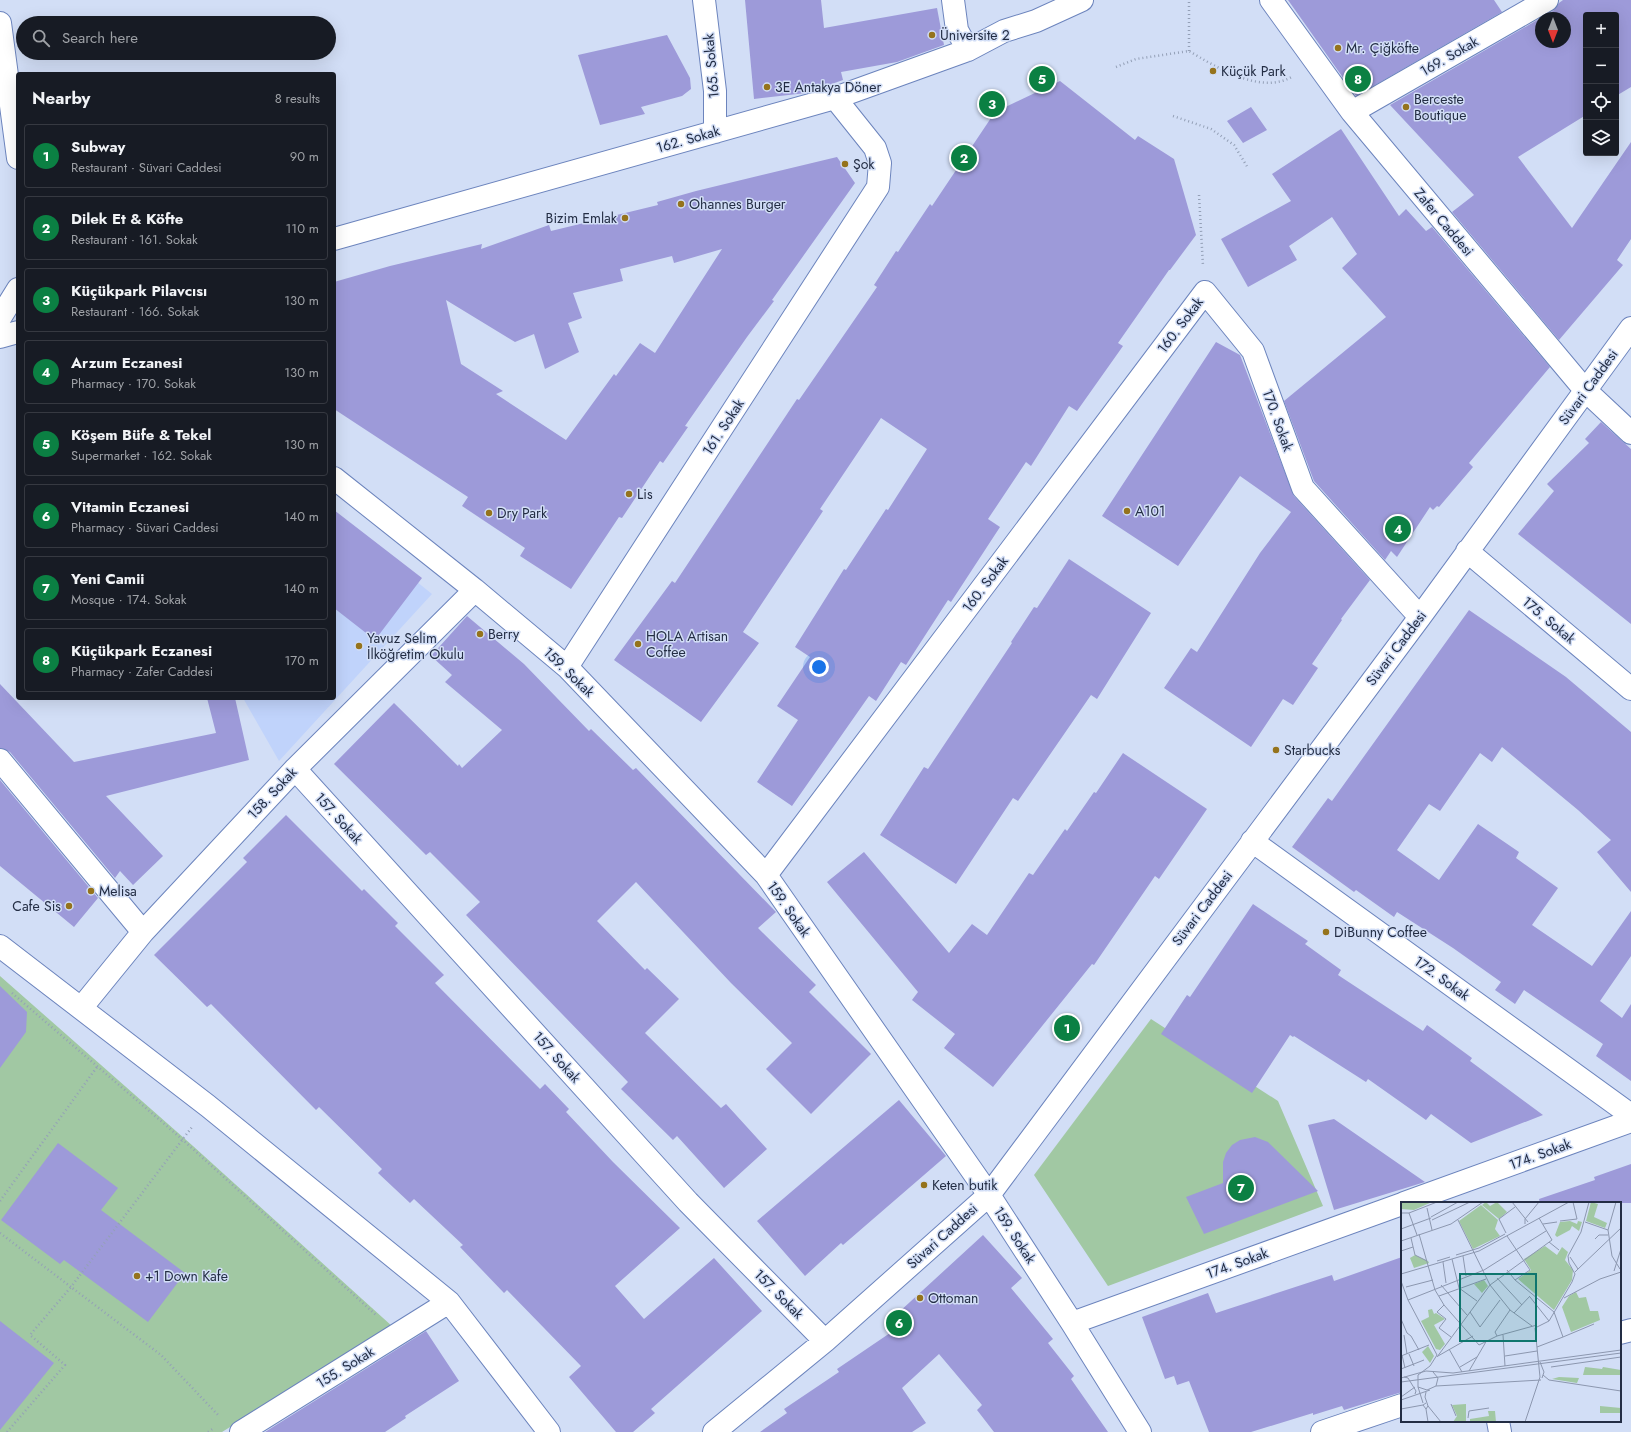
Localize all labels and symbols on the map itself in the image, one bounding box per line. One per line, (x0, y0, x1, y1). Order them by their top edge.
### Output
north arrow (1535, 12, 1571, 48)
place label: Üniversite 2 (940, 25, 1010, 45)
marker: Üniversite 2 (927, 30, 937, 40)
street label: 169. Sokak (1416, 31, 1483, 81)
street label: 165. Sokak (698, 32, 724, 99)
place label: Mr. Çiğköfte (1346, 38, 1419, 58)
marker: Mr. Çiğköfte (1333, 43, 1343, 53)
place label: Küçük Park (1221, 61, 1286, 81)
pin: 5 (1029, 64, 1055, 94)
pin: 8 (1345, 64, 1371, 94)
marker: Küçük Park (1208, 66, 1218, 76)
place label: 3E Antakya Döner (775, 77, 881, 97)
marker: 3E Antakya Döner (762, 82, 772, 92)
pin: 3 (979, 89, 1005, 119)
place label: Berceste Boutique (1414, 89, 1466, 125)
marker: Berceste Boutique (1401, 102, 1411, 112)
street label: 162. Sokak (654, 120, 723, 158)
pin: 2 (951, 143, 977, 173)
place label: Şok (853, 154, 875, 174)
marker: Şok (840, 159, 850, 169)
street label: Zafer Caddesi (1410, 184, 1478, 260)
place label: Ohannes Burger (689, 194, 786, 214)
marker: Ohannes Burger (676, 199, 686, 209)
place label: Bizim Emlak (546, 208, 618, 228)
marker: Bizim Emlak (620, 213, 630, 223)
street label: 160. Sokak (1152, 292, 1208, 357)
street label: Süvari Caddesi (1554, 345, 1622, 429)
street label: 170. Sokak (1258, 386, 1299, 455)
street label: 161. Sokak (697, 394, 749, 459)
place label: Lis (637, 484, 653, 504)
marker: Lis (624, 489, 634, 499)
place label: A101 (1135, 501, 1165, 521)
place label: Dry Park (497, 503, 548, 523)
marker: A101 (1122, 506, 1132, 516)
marker: Dry Park (484, 508, 494, 518)
pin: 4 (1385, 514, 1411, 544)
street label: 160. Sokak (957, 551, 1013, 616)
street label: 175. Sokak (1518, 592, 1581, 649)
street label: Süvari Caddesi (1361, 606, 1431, 690)
place label: Berry (488, 624, 520, 644)
place label: HOLA Artisan Coffee (646, 626, 728, 662)
place label: Yavuz Selim İlköğretim Okulu (367, 628, 464, 664)
marker: Berry (475, 629, 485, 639)
marker: HOLA Artisan Coffee (633, 639, 643, 649)
marker: Yavuz Selim İlköğretim Okulu (354, 641, 364, 651)
street label: 159. Sokak (539, 643, 600, 702)
your location (809, 657, 829, 677)
place label: Starbucks (1284, 740, 1341, 760)
marker: Starbucks (1271, 745, 1281, 755)
street label: 158. Sokak (243, 762, 302, 823)
street label: 157. Sokak (311, 788, 368, 849)
street label: Süvari Caddesi (1167, 866, 1237, 950)
street label: 159. Sokak (762, 877, 816, 942)
place label: Melisa (99, 881, 137, 901)
marker: Melisa (86, 886, 96, 896)
place label: Cafe Sis (12, 896, 61, 916)
marker: Cafe Sis (64, 901, 74, 911)
place label: DiBunny Coffee (1334, 922, 1427, 942)
marker: DiBunny Coffee (1321, 927, 1331, 937)
street label: 172. Sokak (1410, 951, 1475, 1006)
pin: 1 (1054, 1013, 1080, 1043)
street label: 157. Sokak (529, 1027, 586, 1088)
street label: 174. Sokak (1506, 1133, 1575, 1174)
pin: 7 (1228, 1173, 1254, 1203)
place label: Keten butik (932, 1175, 998, 1195)
marker: Keten butik (919, 1180, 929, 1190)
street label: Süvari Caddesi (902, 1199, 982, 1273)
inset map (1401, 1202, 1621, 1422)
street label: 159. Sokak (989, 1203, 1041, 1268)
street label: 174. Sokak (1203, 1242, 1272, 1283)
street label: 157. Sokak (750, 1265, 809, 1324)
place label: +1 Down Kafe (145, 1266, 228, 1286)
marker: +1 Down Kafe (132, 1271, 142, 1281)
place label: Ottoman (928, 1288, 978, 1308)
marker: Ottoman (915, 1293, 925, 1303)
pin: 6 (886, 1308, 912, 1338)
street label: 155. Sokak (312, 1341, 379, 1393)

